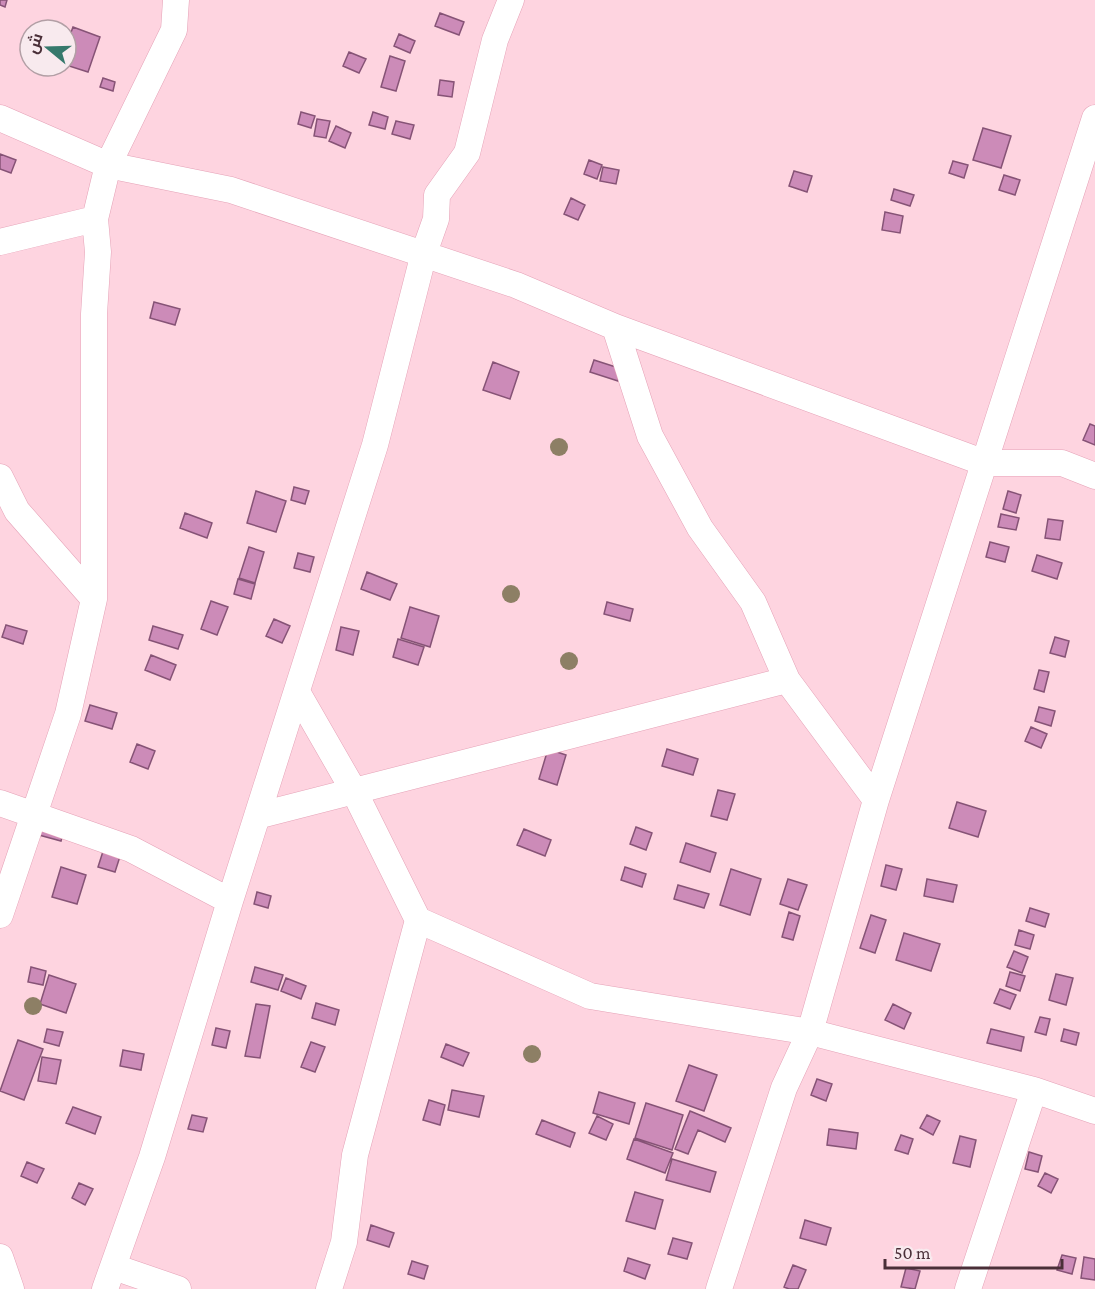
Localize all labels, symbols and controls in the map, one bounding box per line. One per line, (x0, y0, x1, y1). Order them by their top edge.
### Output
north arrow (18, 18, 78, 78)
text: ش (23, 31, 47, 56)
scale bar (885, 1232, 1062, 1270)
text: 50 m (894, 1243, 931, 1263)

